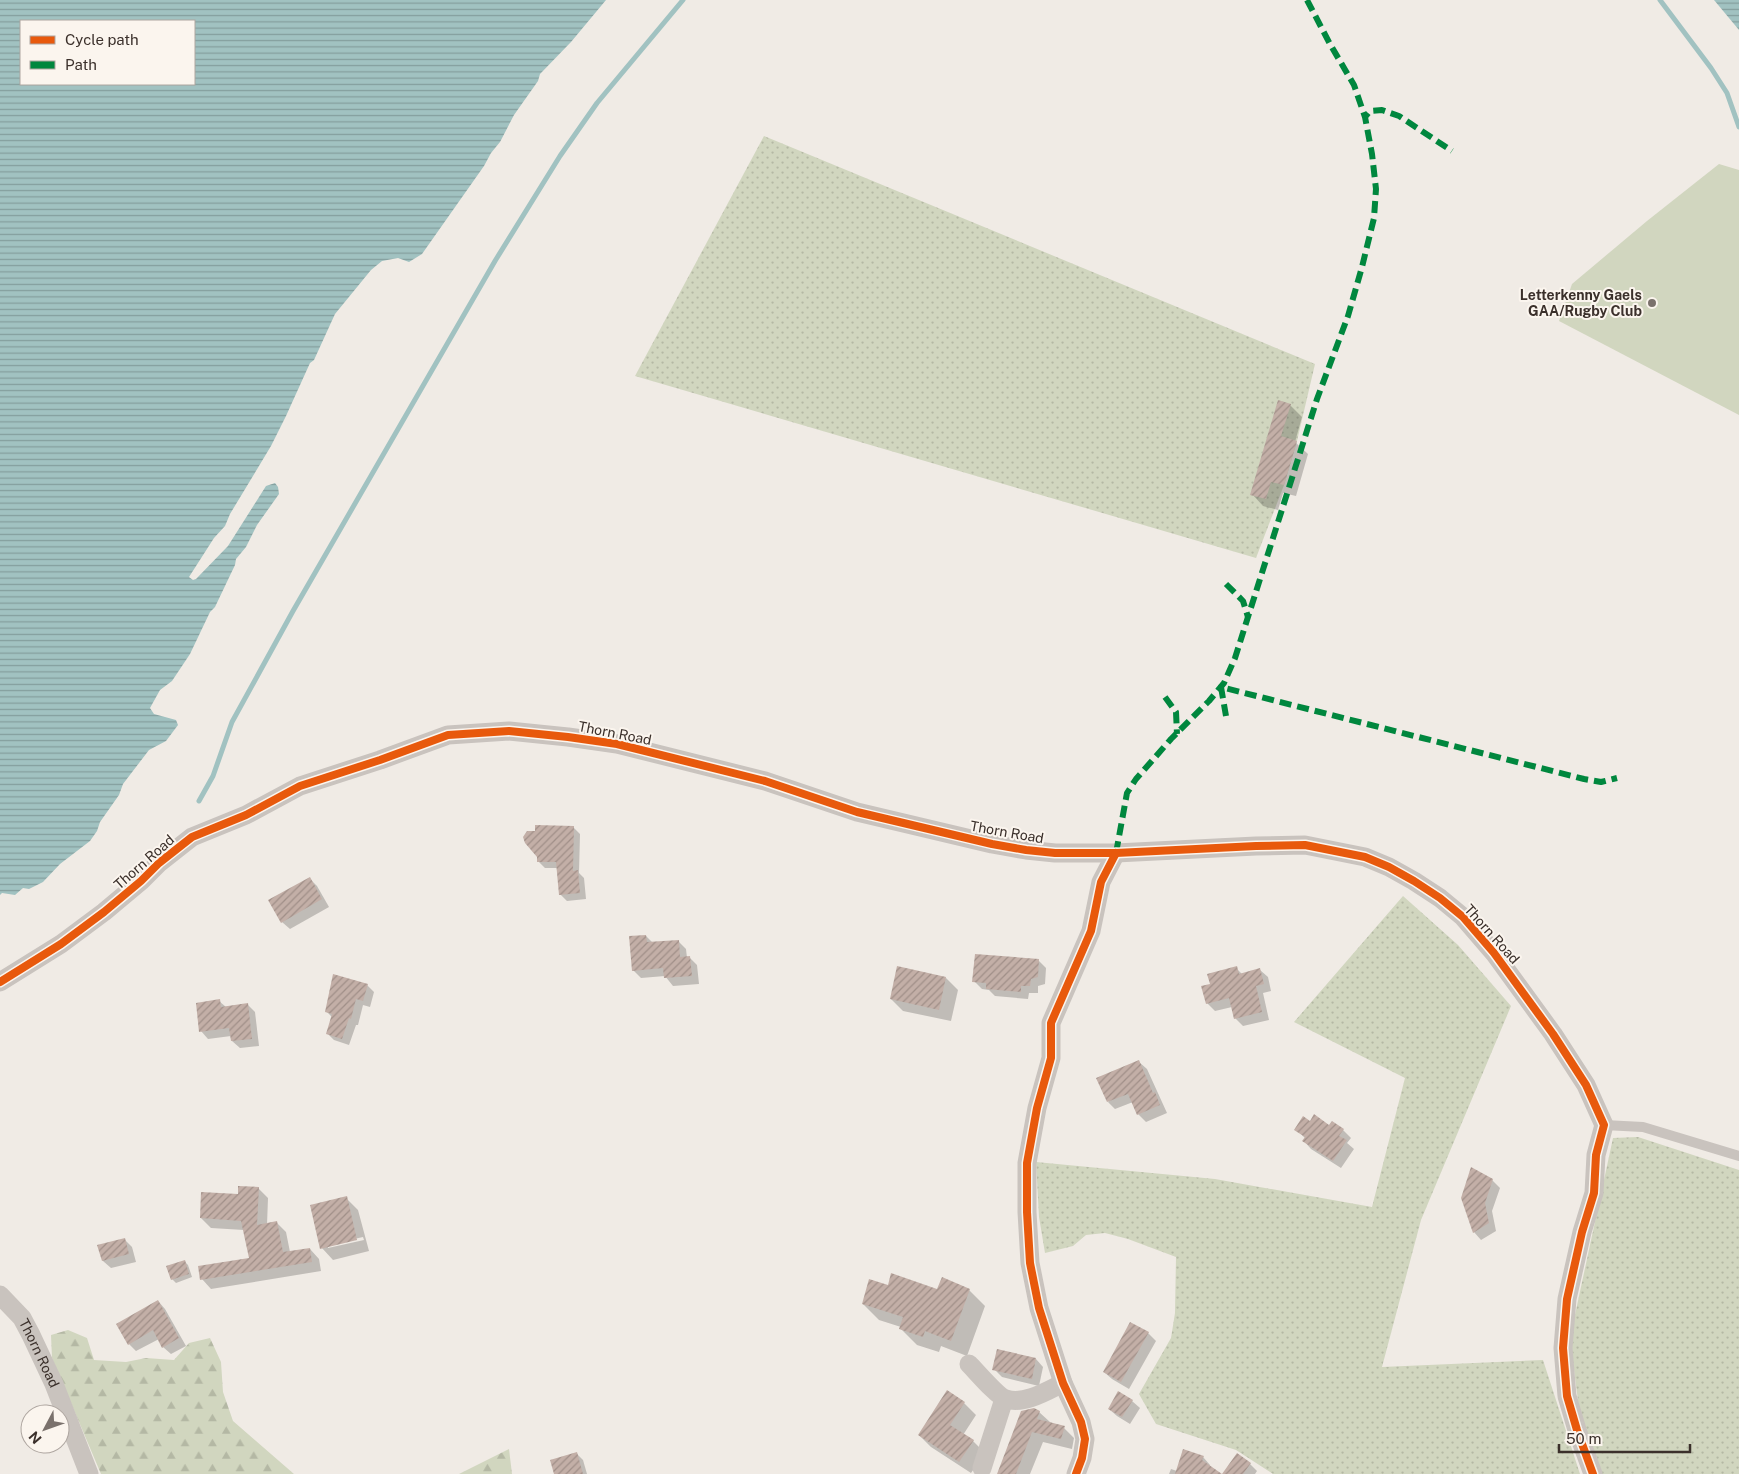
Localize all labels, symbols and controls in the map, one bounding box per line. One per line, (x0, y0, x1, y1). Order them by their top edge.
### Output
legend (20, 20, 195, 85)
text: Cycle path (65, 31, 139, 48)
text: Path (65, 56, 97, 73)
place label: Letterkenny Gaels GAA/Rugby Club (1520, 287, 1642, 319)
marker: Letterkenny Gaels GAA/Rugby Club (1646, 297, 1658, 309)
street label: Thorn Road (577, 718, 653, 748)
street label: Thorn Road (969, 818, 1045, 846)
street label: Thorn Road (111, 832, 177, 892)
street label: Thorn Road (1461, 901, 1523, 967)
street label: Thorn Road (16, 1316, 63, 1390)
north arrow (20, 1404, 70, 1454)
scale bar (1559, 1422, 1690, 1454)
text: N (26, 1428, 45, 1447)
text: 50 m (1566, 1430, 1601, 1447)

